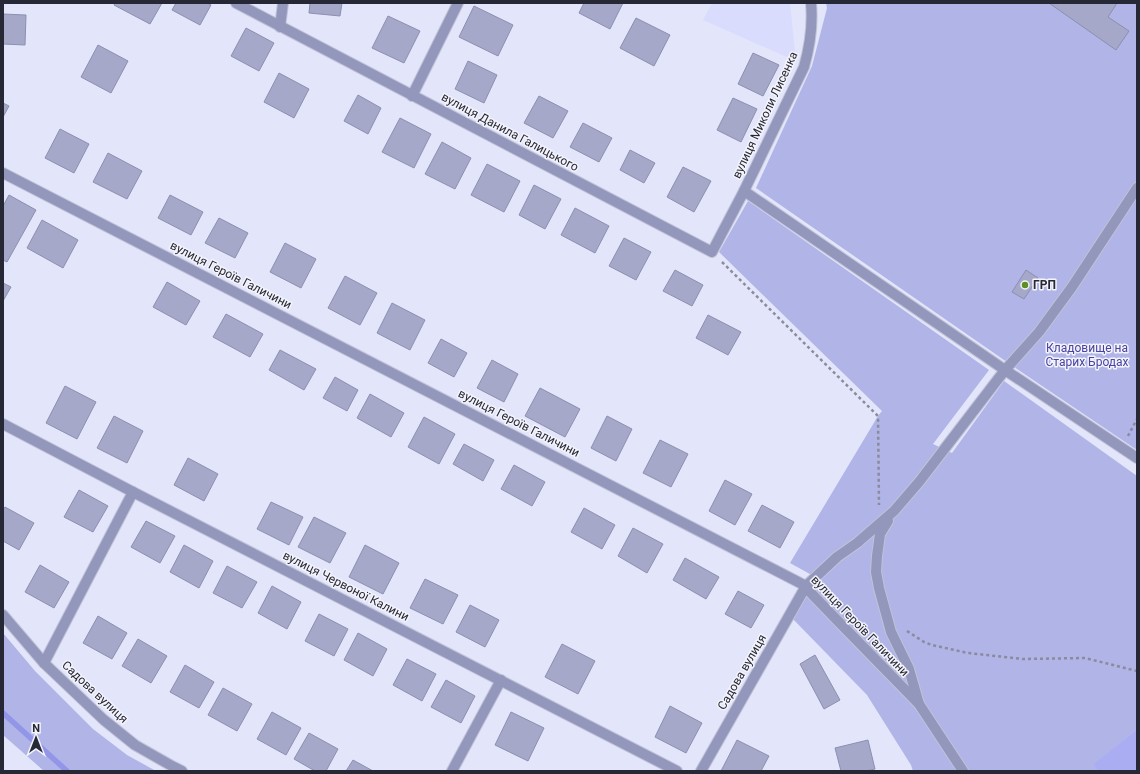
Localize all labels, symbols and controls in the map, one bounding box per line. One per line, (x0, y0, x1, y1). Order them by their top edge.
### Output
street label: вулиця Миколи Лисенка (729, 49, 801, 181)
street label: вулиця Данила Галицького (439, 90, 581, 174)
street label: вулиця Героїв Галичини (168, 238, 294, 312)
place label: ГРП (1033, 278, 1056, 292)
marker: ГРП (1020, 280, 1030, 290)
park label: Кладовище на Старих Бродах (1045, 341, 1129, 369)
street label: вулиця Героїв Галичини (456, 386, 582, 460)
street label: вулиця Червоної Калини (281, 548, 411, 624)
street label: вулиця Героїв Галичини (808, 573, 912, 679)
street label: Садова вулиця (715, 632, 769, 712)
street label: Садова вулиця (59, 658, 131, 726)
north arrow (16, 718, 56, 758)
text: N (32, 722, 40, 735)

